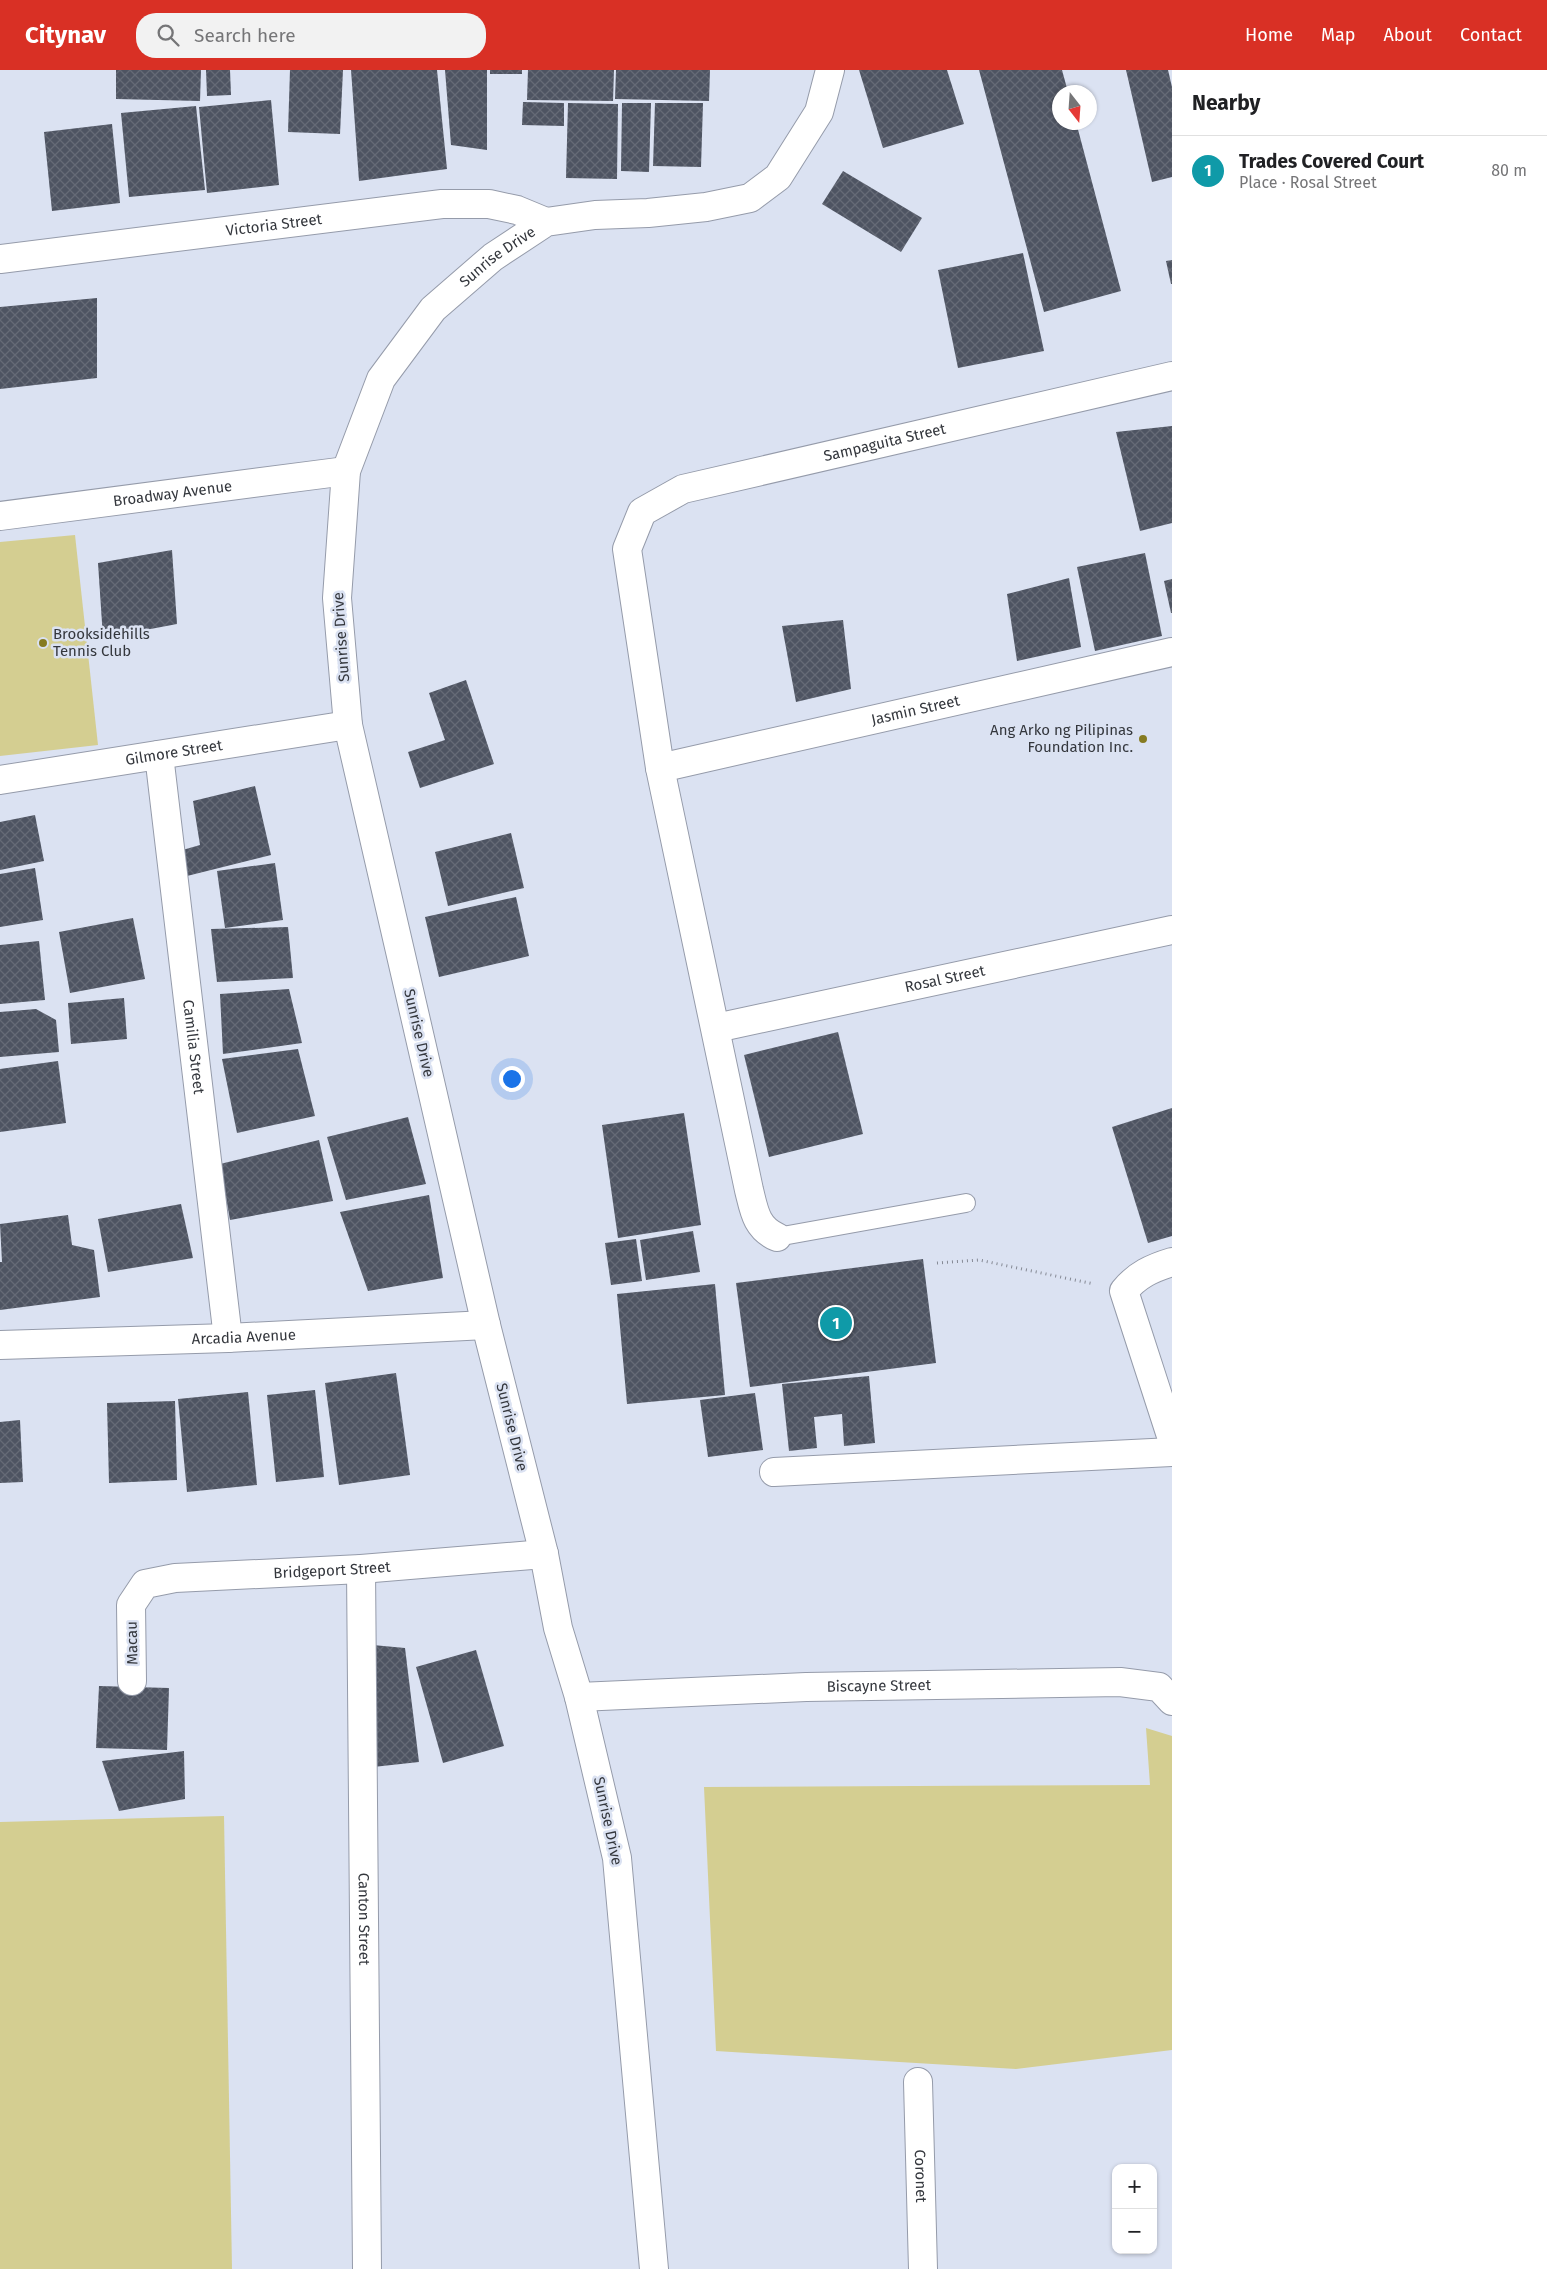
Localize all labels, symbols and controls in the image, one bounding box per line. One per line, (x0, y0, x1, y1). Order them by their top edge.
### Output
search box (136, 13, 486, 58)
text: Citynav (25, 21, 106, 49)
icon: search (154, 21, 182, 49)
text: Search here (194, 24, 296, 47)
text: Home (1245, 24, 1293, 46)
text: Map (1321, 24, 1355, 46)
text: About (1383, 24, 1432, 46)
text: Contact (1460, 24, 1522, 46)
north arrow (1052, 85, 1097, 130)
text: Nearby (1192, 90, 1260, 116)
text: Trades Covered Court (1239, 150, 1424, 173)
text: 1 (1204, 161, 1212, 180)
text: 80 m (1491, 161, 1527, 180)
text: Place · Rosal Street (1239, 173, 1377, 192)
street label: Victoria Street (225, 210, 324, 240)
street label: Sunrise Drive (456, 223, 539, 291)
street label: Sampaguita Street (822, 419, 948, 465)
street label: Broadway Avenue (112, 477, 233, 510)
street label: Sunrise Drive (329, 591, 353, 683)
place label: Brooksidehills Tennis Club (53, 625, 150, 660)
marker: Brooksidehills Tennis Club (37, 637, 49, 649)
street label: Jasmin Street (870, 691, 962, 729)
place label: Ang Arko ng Pilipinas Foundation Inc. (990, 721, 1133, 756)
marker: Ang Arko ng Pilipinas Foundation Inc. (1137, 733, 1149, 745)
street label: Gilmore Street (124, 736, 224, 769)
street label: Rosal Street (903, 961, 987, 996)
street label: Sunrise Drive (400, 987, 438, 1079)
street label: Camilia Street (179, 999, 208, 1096)
your location (499, 1066, 525, 1092)
pin: 1 (820, 1304, 852, 1342)
street label: Arcadia Avenue (191, 1326, 296, 1348)
street label: Sunrise Drive (492, 1381, 532, 1473)
street label: Bridgeport Street (273, 1558, 392, 1582)
street label: Macau (123, 1621, 141, 1665)
street label: Biscayne Street (826, 1676, 932, 1696)
street label: Sunrise Drive (590, 1775, 626, 1867)
street label: Canton Street (355, 1873, 373, 1966)
street label: Coronet (911, 2149, 930, 2203)
map controls (1112, 2164, 1157, 2254)
button: + (1112, 2164, 1157, 2209)
button: − (1112, 2209, 1157, 2254)

